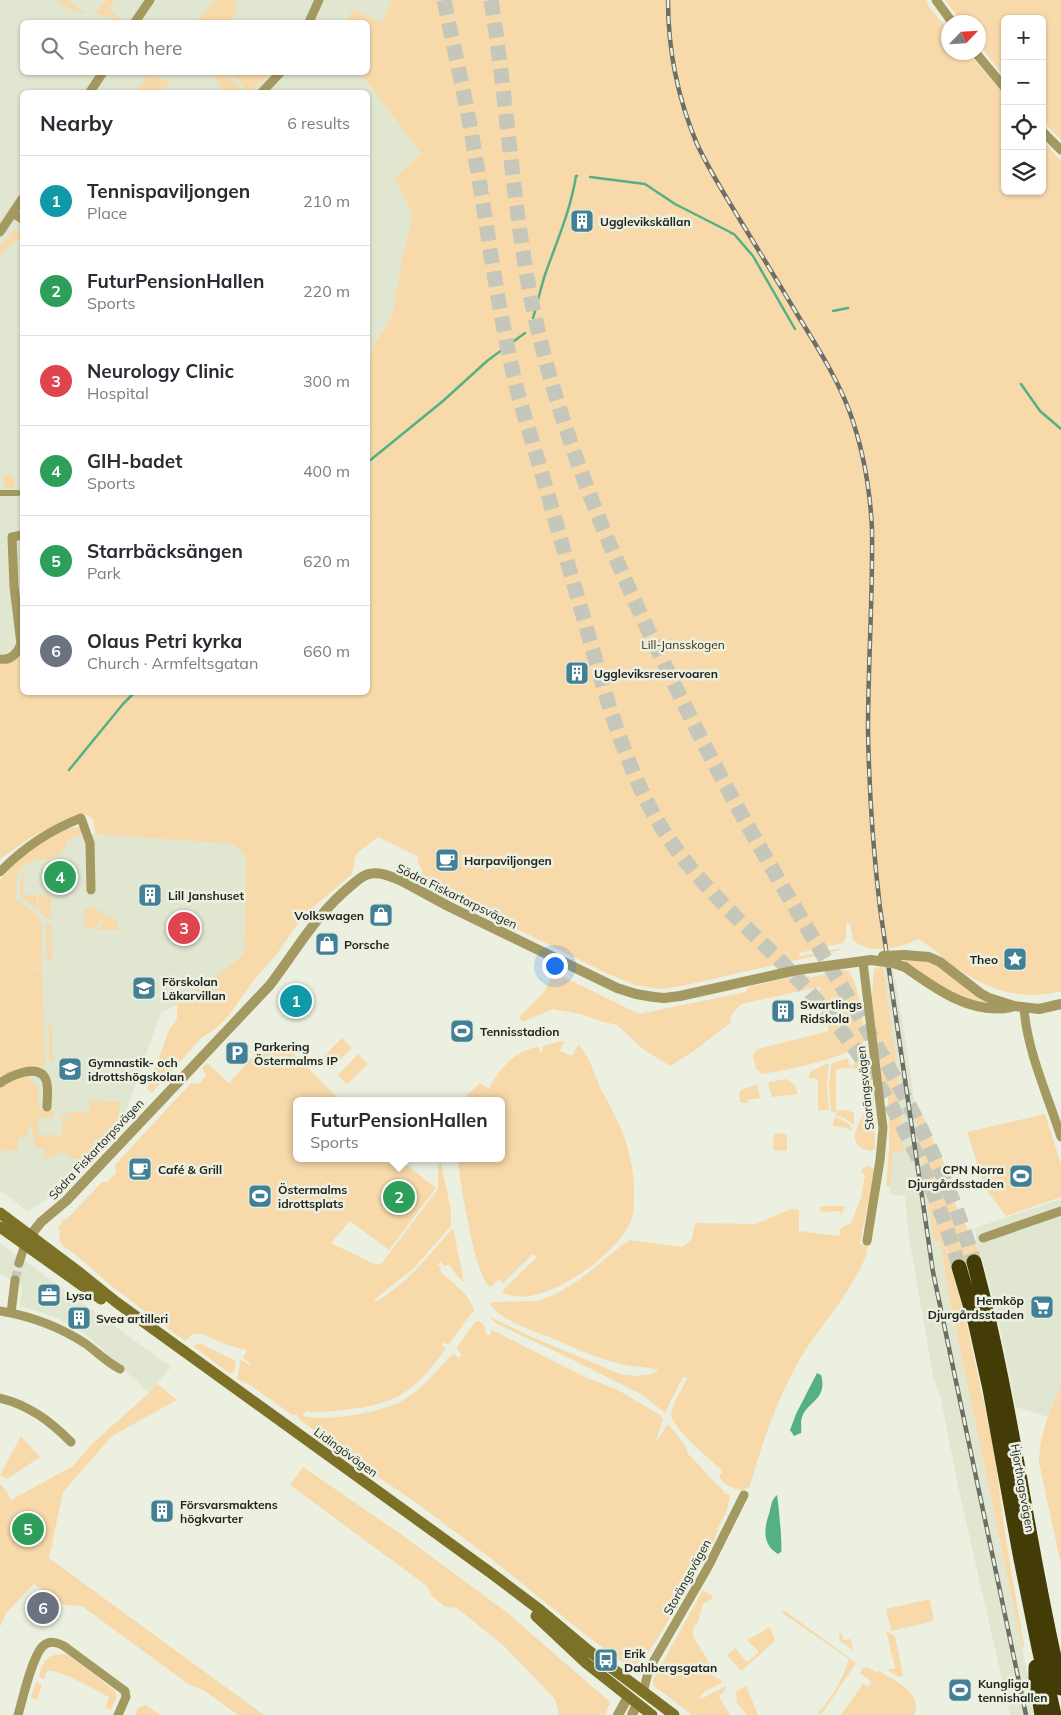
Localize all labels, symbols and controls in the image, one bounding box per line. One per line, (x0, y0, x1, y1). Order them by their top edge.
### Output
north arrow (941, 15, 986, 60)
map controls (1001, 15, 1046, 195)
button: + (1001, 15, 1046, 60)
search box (20, 20, 370, 75)
icon: search (38, 34, 66, 62)
text: Search here (78, 36, 182, 60)
button: − (1001, 60, 1046, 105)
button: locate (1001, 105, 1046, 150)
text: Nearby (40, 110, 113, 136)
text: 6 results (287, 113, 350, 133)
button: layers (1001, 150, 1046, 195)
text: Tennispaviljongen (87, 179, 250, 203)
text: 1 (51, 191, 61, 211)
text: 210 m (303, 191, 350, 211)
text: Place (87, 203, 127, 223)
building icon: Ugglevikskällan (569, 208, 595, 234)
place label: Ugglevikskällan (600, 214, 691, 229)
text: FuturPensionHallen (87, 269, 264, 293)
text: 2 (51, 281, 61, 301)
text: 220 m (303, 281, 350, 301)
text: Sports (87, 293, 135, 313)
text: Neurology Clinic (87, 359, 234, 383)
text: 3 (51, 371, 61, 391)
text: 300 m (303, 371, 350, 391)
text: Hospital (87, 383, 149, 403)
text: GIH-badet (87, 449, 182, 473)
text: 4 (51, 461, 61, 481)
text: 400 m (303, 461, 350, 481)
text: Sports (87, 473, 135, 493)
text: Starrbäcksängen (87, 539, 243, 563)
text: 5 (51, 551, 61, 571)
text: 620 m (303, 551, 350, 571)
text: Park (87, 563, 121, 583)
text: Olaus Petri kyrka (87, 629, 242, 653)
park label: Lill-Jansskogen (641, 637, 725, 652)
text: 6 (51, 641, 61, 661)
text: 660 m (303, 641, 350, 661)
text: Church · Armfeltsgatan (87, 653, 258, 673)
building icon: Uggleviksreservoaren (564, 660, 590, 686)
place label: Uggleviksreservoaren (594, 666, 718, 681)
cafe icon: Harpaviljongen (434, 847, 460, 873)
place label: Harpaviljongen (464, 853, 552, 868)
pin: 4 (44, 858, 76, 896)
street label: Södra Fiskartorpsvägen (394, 860, 520, 932)
building icon: Lill Janshuset (137, 882, 163, 908)
place label: Lill Janshuset (168, 888, 244, 903)
shop icon: Volkswagen (368, 902, 394, 928)
place label: Volkswagen (293, 908, 364, 923)
pin: 3 (168, 909, 200, 947)
shop icon: Porsche (314, 931, 340, 957)
place label: Porsche (344, 937, 390, 952)
place icon: Theo (1002, 946, 1028, 972)
place label: Theo (970, 952, 998, 967)
your location (542, 953, 568, 979)
place label: Förskolan Läkarvillan (162, 974, 226, 1003)
school or university icon: Förskolan Läkarvillan (131, 975, 157, 1001)
pin: 1 (280, 982, 312, 1020)
place label: Swartlings Ridskola (800, 997, 862, 1026)
building icon: Swartlings Ridskola (770, 998, 796, 1024)
sports icon: Tennisstadion (449, 1018, 475, 1044)
place label: Tennisstadion (480, 1024, 560, 1039)
place label: Parkering Östermalms IP (254, 1039, 338, 1068)
parking icon: Parkering Östermalms IP (224, 1040, 250, 1066)
street label: Storängsvägen (853, 1045, 877, 1131)
place label: Gymnastik- och idrottshögskolan (88, 1055, 184, 1084)
school or university icon: Gymnastik- och idrottshögskolan (57, 1056, 83, 1082)
street label: Södra Fiskartorpsvägen (45, 1095, 147, 1203)
popup (293, 1097, 505, 1162)
text: FuturPensionHallen (310, 1108, 488, 1132)
text: Sports (310, 1132, 359, 1152)
cafe icon: Café & Grill (127, 1156, 153, 1182)
place label: Café & Grill (158, 1162, 222, 1177)
place label: CPN Norra Djurgårdsstaden (908, 1162, 1004, 1191)
sports icon: CPN Norra Djurgårdsstaden (1008, 1163, 1034, 1189)
pin: 2 (383, 1178, 415, 1216)
place label: Östermalms idrottsplats (278, 1182, 347, 1211)
sports icon: Östermalms idrottsplats (247, 1183, 273, 1209)
office icon: Lysa (36, 1282, 62, 1308)
place label: Lysa (66, 1288, 92, 1303)
place label: Hemköp Djurgårdsstaden (928, 1293, 1024, 1322)
supermarket icon: Hemköp Djurgårdsstaden (1029, 1294, 1055, 1320)
building icon: Svea artilleri (66, 1305, 92, 1331)
place label: Svea artilleri (96, 1311, 168, 1326)
street label: Lidingövägen (311, 1424, 381, 1480)
street label: Hjorthagsvägen (1008, 1443, 1038, 1533)
place label: Försvarsmaktens högkvarter (180, 1497, 278, 1526)
building icon: Försvarsmaktens högkvarter (149, 1498, 175, 1524)
pin: 5 (12, 1510, 44, 1548)
street label: Storängsvägen (660, 1536, 714, 1618)
pin: 6 (27, 1589, 59, 1627)
place label: Erik Dahlbergsgatan (624, 1646, 717, 1675)
bus stop icon: Erik Dahlbergsgatan (593, 1647, 619, 1673)
place label: Kungliga tennishallen (978, 1676, 1047, 1705)
sports icon: Kungliga tennishallen (947, 1677, 973, 1703)

